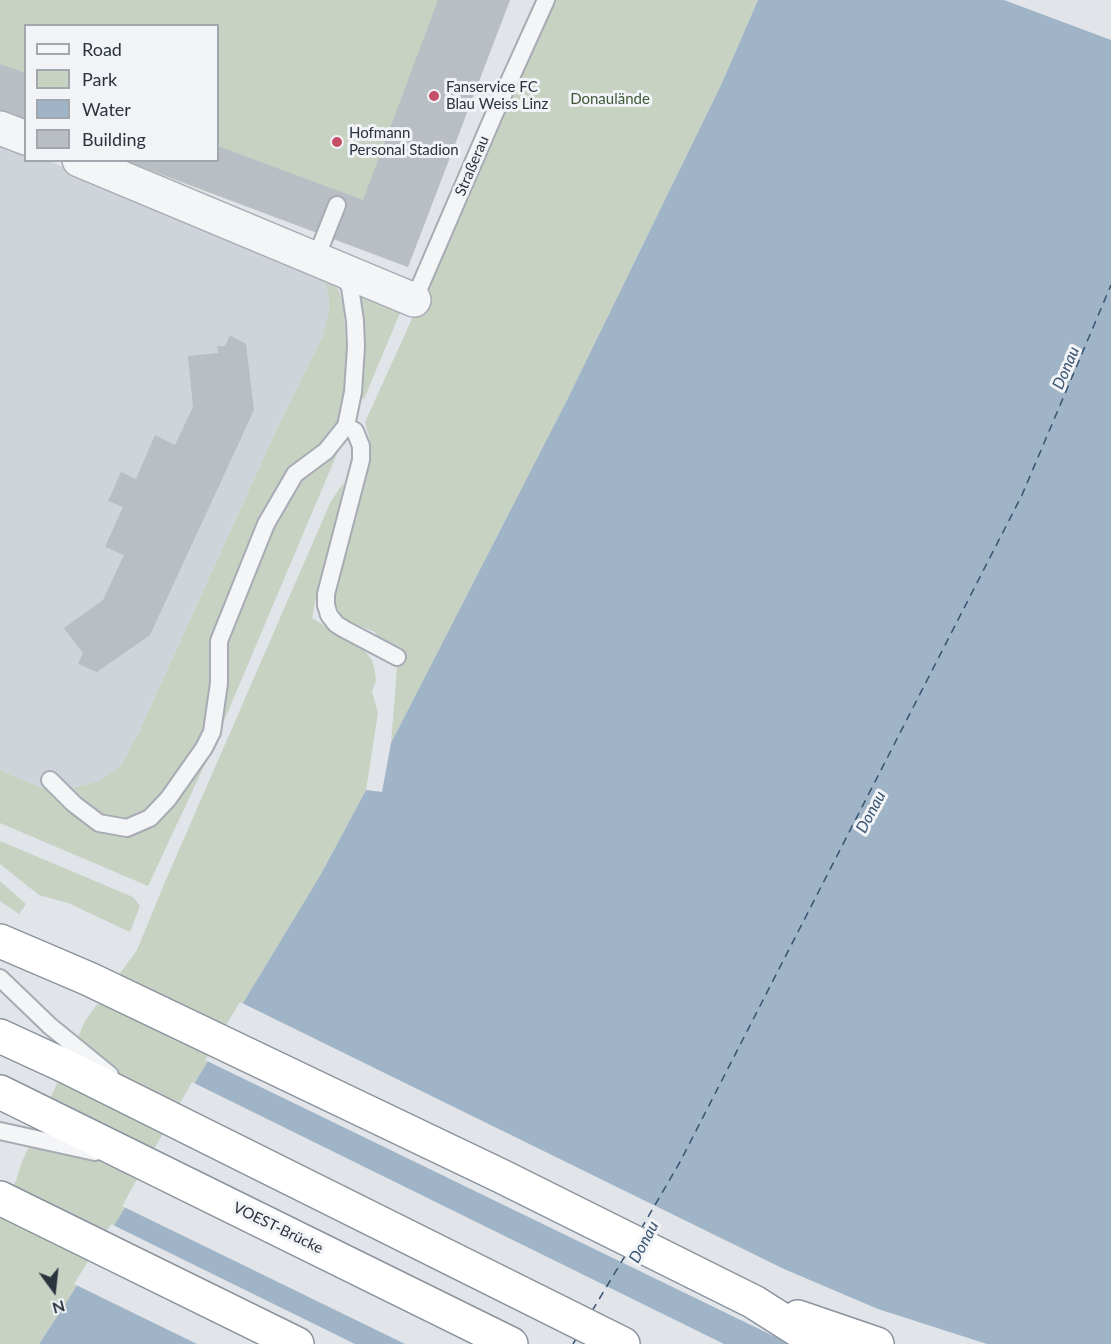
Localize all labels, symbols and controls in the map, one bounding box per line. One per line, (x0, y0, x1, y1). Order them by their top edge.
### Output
legend (24, 24, 219, 162)
text: Road (82, 38, 122, 60)
text: Park (82, 68, 117, 90)
place label: Fanservice FC Blau Weiss Linz (446, 78, 548, 113)
marker: Fanservice FC Blau Weiss Linz (427, 89, 441, 103)
park label: Donaulände (570, 90, 650, 108)
text: Water (82, 98, 131, 120)
place label: Hofmann Personal Stadion (349, 124, 459, 159)
text: Building (82, 128, 146, 150)
street label: Straßerau (451, 133, 493, 199)
marker: Hofmann Personal Stadion (330, 135, 344, 149)
water label: Donau (1048, 344, 1084, 392)
water label: Donau (852, 788, 890, 836)
street label: VOEST-Brücke (230, 1198, 326, 1258)
water label: Donau (625, 1218, 663, 1266)
north arrow (24, 1260, 84, 1320)
text: N (50, 1297, 67, 1319)

